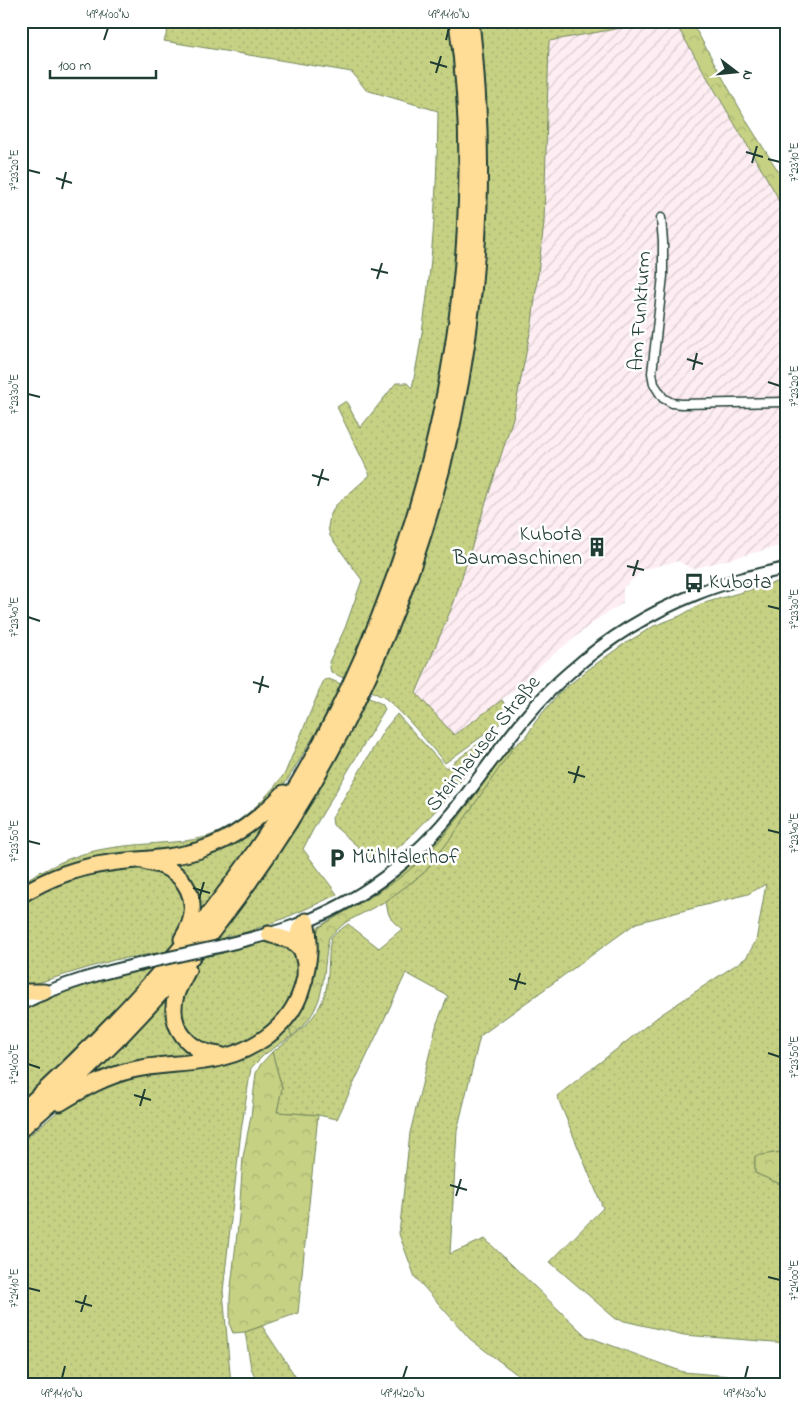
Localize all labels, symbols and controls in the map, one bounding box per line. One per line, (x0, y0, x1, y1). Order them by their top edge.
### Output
text: 49°14'00"N (86, 6, 130, 24)
text: 49°14'10"N (428, 6, 470, 24)
scale bar (50, 48, 156, 80)
north arrow (710, 48, 760, 98)
text: 100 m (58, 55, 91, 77)
text: N (736, 68, 758, 83)
text: 7°23'10"E (786, 142, 804, 182)
text: 7°23'20"E (6, 149, 24, 191)
street label: Am Funkturm (622, 250, 660, 372)
text: 7°23'20"E (786, 365, 804, 407)
text: 7°23'30"E (6, 374, 24, 414)
place label: Kubota Baumaschinen (452, 520, 582, 574)
building icon: Kubota Baumaschinen (586, 536, 608, 558)
place label: Kubota (709, 568, 772, 598)
bus stop icon: Kubota (683, 572, 705, 594)
text: 7°23'30"E (786, 589, 804, 629)
text: 7°23'40"E (6, 597, 24, 637)
street label: Steinhauser Straße (419, 669, 549, 819)
text: 7°23'40"E (786, 813, 804, 853)
text: 7°23'50"E (6, 820, 24, 862)
place label: Mühltalerhof (352, 843, 459, 873)
parking icon: Mühltalerhof (326, 847, 348, 869)
text: 7°23'50"E (786, 1036, 804, 1078)
text: 7°24'00"E (6, 1044, 24, 1084)
text: 7°24'00"E (786, 1260, 804, 1300)
text: 7°24'10"E (6, 1268, 24, 1308)
text: 49°14'10"N (41, 1385, 83, 1403)
text: 49°14'20"N (381, 1385, 425, 1403)
text: 49°14'30"N (724, 1385, 766, 1403)

